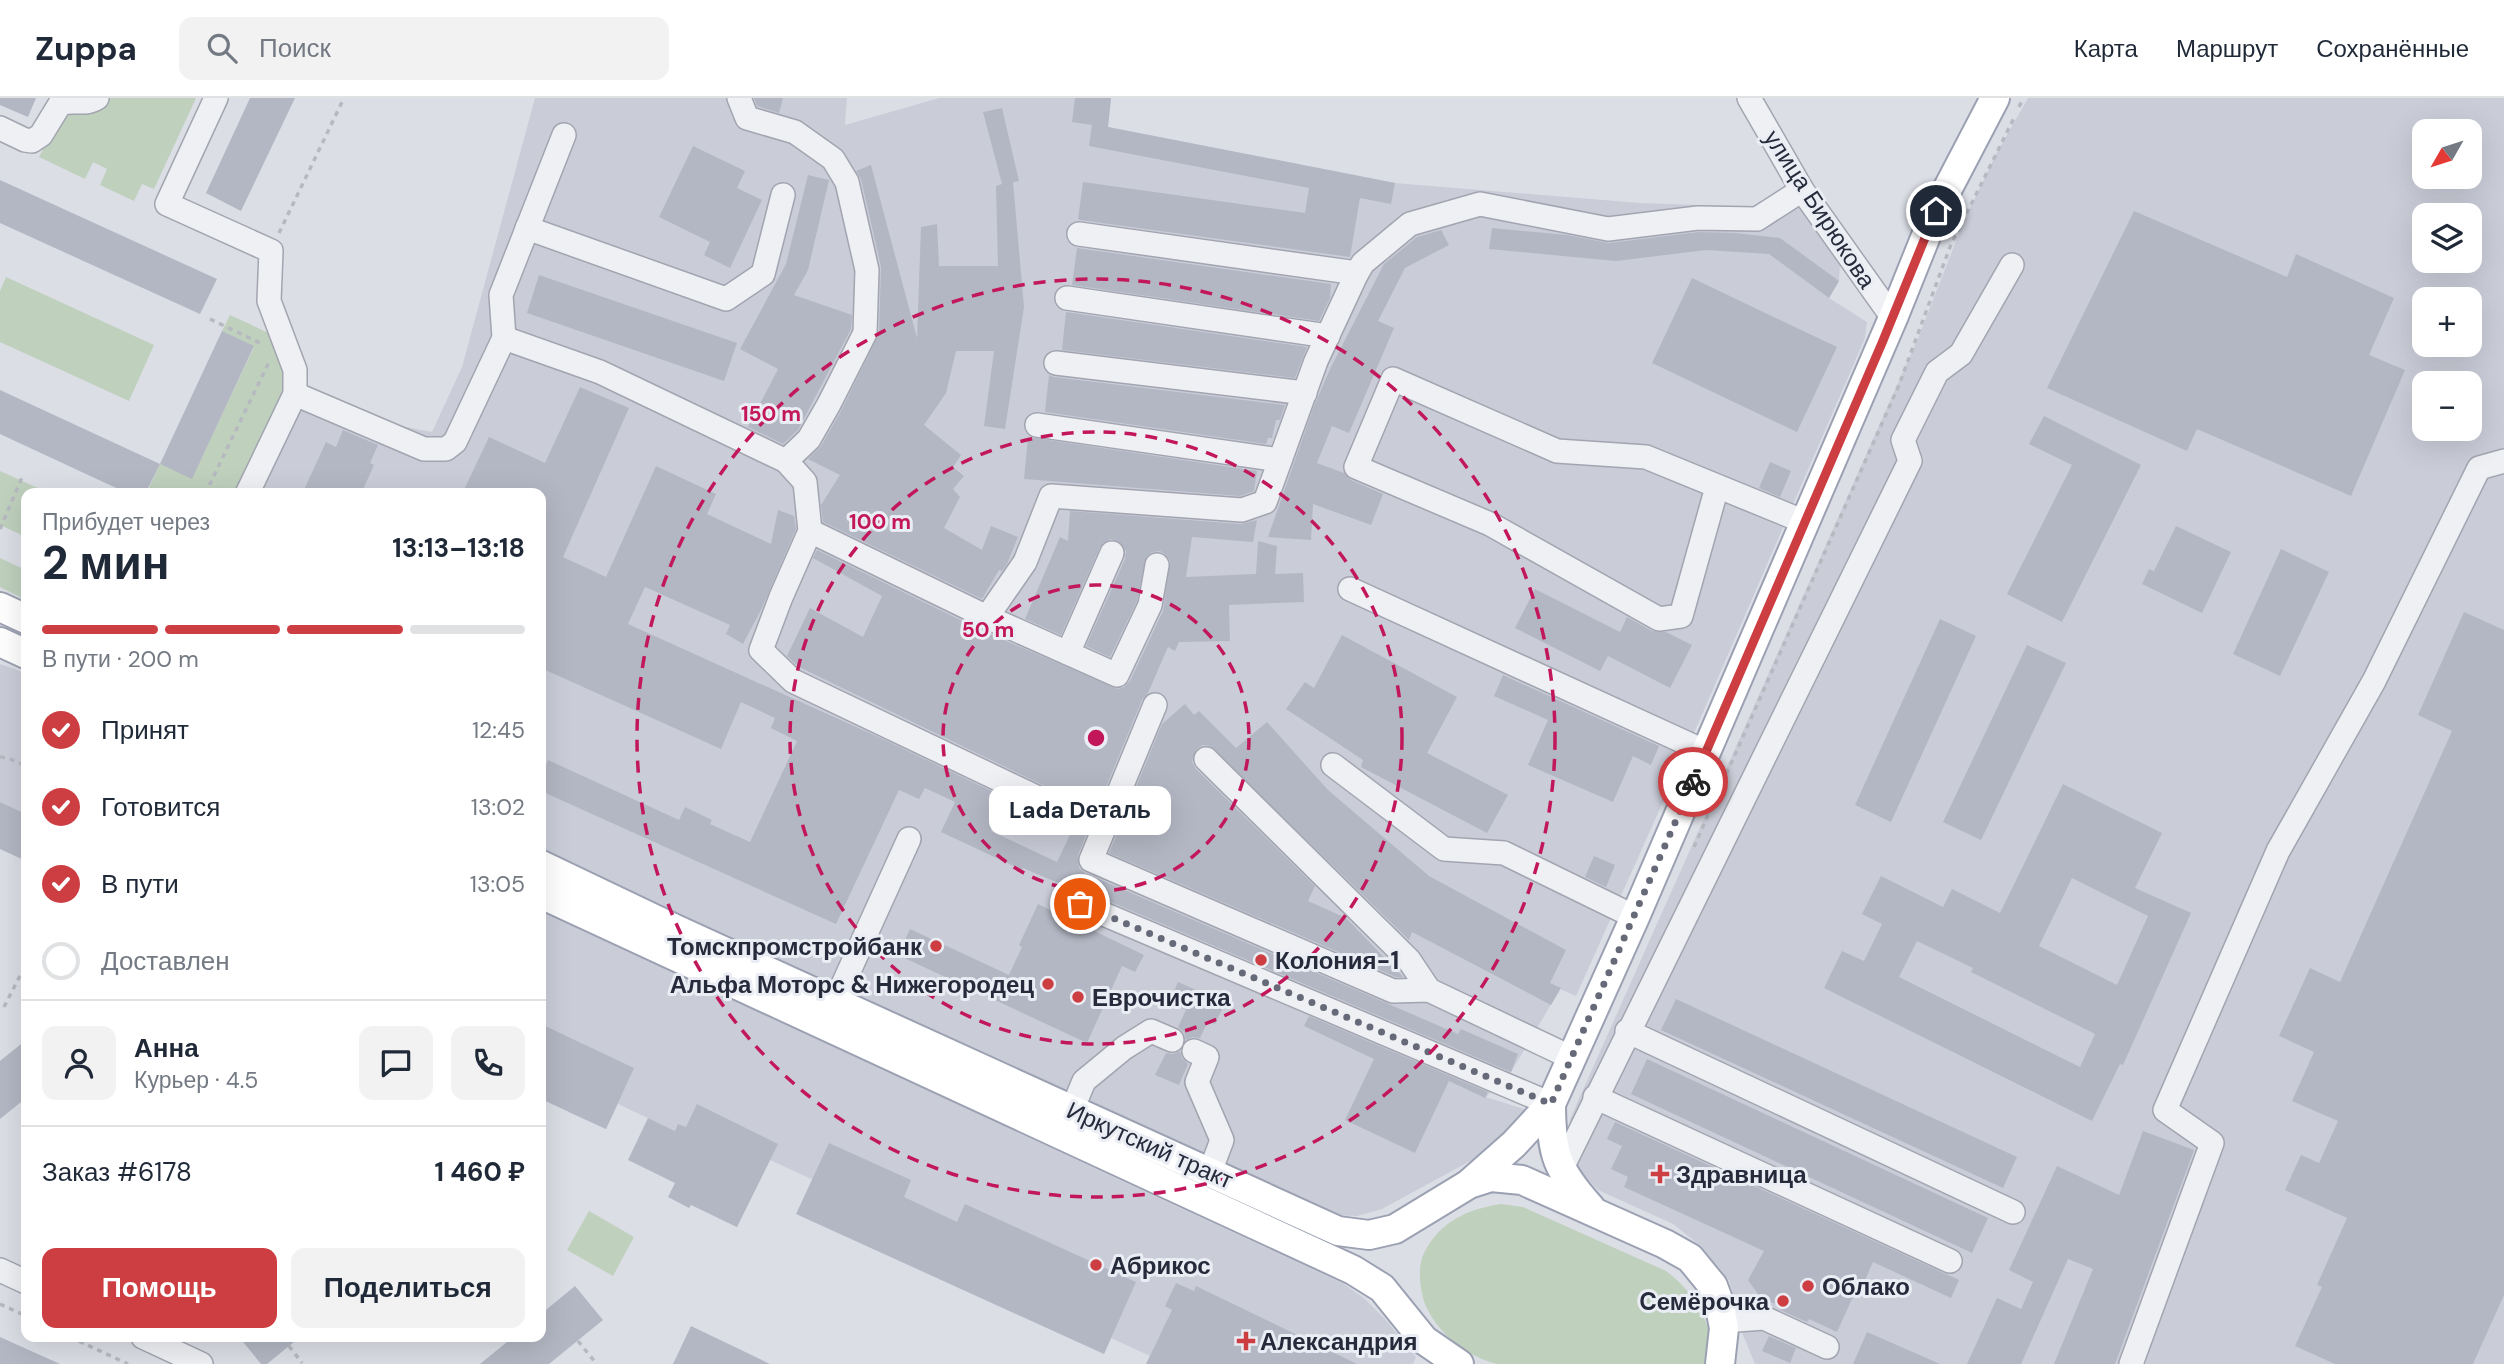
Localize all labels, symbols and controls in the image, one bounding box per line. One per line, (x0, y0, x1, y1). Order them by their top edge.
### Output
search box (179, 17, 669, 80)
text: Zuppa (35, 27, 137, 70)
icon: search (203, 29, 241, 67)
text: Поиск (259, 31, 331, 65)
text: Карта (2074, 33, 2138, 64)
text: Маршрут (2176, 33, 2278, 64)
text: Сохранённые (2316, 33, 2469, 64)
north arrow (2412, 119, 2482, 189)
map controls (2412, 119, 2482, 441)
street label: улица Бирюкова (1757, 124, 1883, 295)
pin (1906, 181, 1966, 241)
icon: home (1917, 192, 1955, 230)
button: layers (2412, 203, 2482, 273)
button: + (2412, 287, 2482, 357)
button: − (2412, 371, 2482, 441)
text: 150 m (741, 400, 801, 428)
text: Прибудет через (42, 507, 210, 537)
text: 100 m (849, 508, 911, 536)
text: 13:13–13:18 (392, 531, 525, 565)
text: 2 мин (42, 533, 169, 593)
text: 50 m (962, 616, 1014, 644)
text: В пути · 200 m (42, 644, 199, 674)
icon: check (42, 711, 80, 749)
text: Принят (101, 713, 189, 747)
text: 12:45 (472, 715, 525, 745)
centre of rings (1084, 726, 1108, 750)
courier (1658, 747, 1728, 817)
icon: bike (1674, 763, 1712, 801)
callout: Lada Dеталь (989, 785, 1171, 834)
icon: check (42, 788, 80, 826)
text: Готовится (101, 790, 220, 824)
text: 13:02 (471, 792, 525, 822)
text: Lada Dеталь (1009, 795, 1151, 825)
icon: check (42, 865, 80, 903)
text: В пути (101, 867, 179, 901)
text: 13:05 (470, 869, 525, 899)
pin (1050, 874, 1110, 934)
icon: bag (1061, 885, 1099, 923)
place label: Томскпромстройбанк (667, 931, 923, 962)
marker: Томскпромстройбанк (928, 938, 944, 954)
text: Доставлен (101, 944, 230, 978)
place label: Колония-1 (1275, 945, 1399, 976)
marker: Колония-1 (1253, 952, 1269, 968)
place label: Альфа Моторс & Нижегородец (670, 969, 1034, 1000)
marker: Альфа Моторс & Нижегородец (1040, 976, 1056, 992)
place label: Еврочистка (1092, 982, 1231, 1013)
marker: Еврочистка (1070, 989, 1086, 1005)
button: person (42, 1026, 116, 1100)
button: chat (359, 1026, 433, 1100)
button: phone (451, 1026, 525, 1100)
text: Анна (134, 1031, 199, 1065)
text: Курьер · 4.5 (134, 1065, 258, 1095)
street label: Иркутский тракт (1062, 1094, 1238, 1196)
text: Заказ #6178 (42, 1155, 192, 1189)
text: 1 460 ₽ (435, 1155, 525, 1189)
place label: Здравница (1676, 1159, 1807, 1190)
marker: Здравница (1650, 1164, 1670, 1184)
button: Помощь (42, 1248, 277, 1328)
button: Поделиться (291, 1248, 525, 1328)
place label: Абрикос (1110, 1250, 1211, 1281)
marker: Абрикос (1088, 1257, 1104, 1273)
place label: Облако (1822, 1271, 1910, 1302)
marker: Облако (1800, 1278, 1816, 1294)
place label: Cемёрочка (1639, 1286, 1770, 1317)
marker: Cемёрочка (1775, 1293, 1791, 1309)
place label: Александрия (1260, 1326, 1417, 1357)
marker: Александрия (1238, 1333, 1254, 1349)

